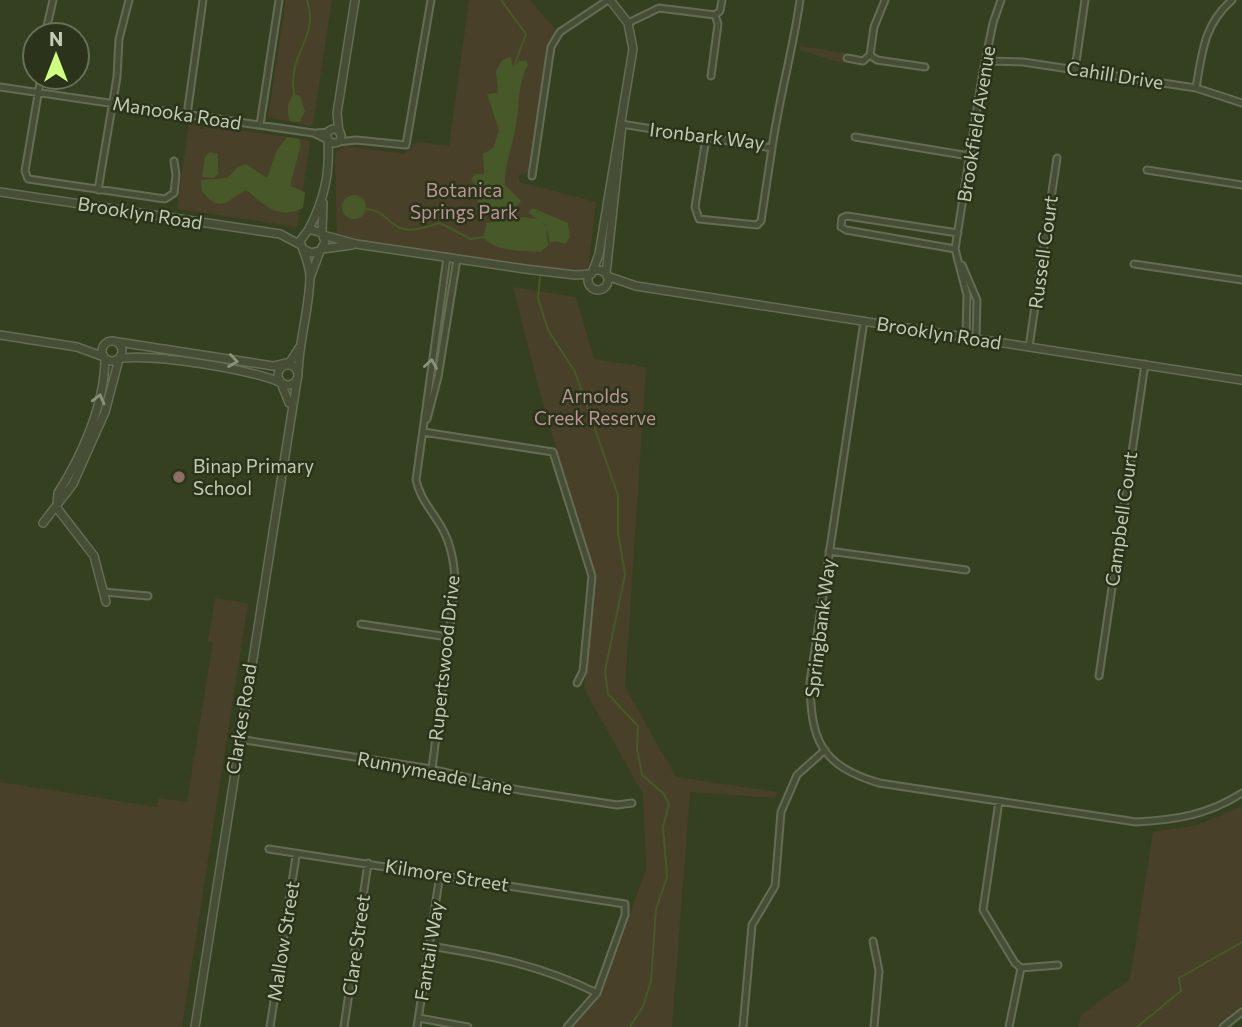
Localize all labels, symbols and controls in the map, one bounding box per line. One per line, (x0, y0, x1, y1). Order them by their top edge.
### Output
north arrow (21, 21, 91, 91)
text: N (49, 27, 63, 50)
street label: Brookfield Avenue (952, 44, 999, 204)
street label: Cahill Drive (1065, 55, 1165, 94)
street label: Manooka Road (111, 91, 243, 134)
street label: Ironbark Way (648, 117, 766, 154)
park label: Botanica Springs Park (410, 178, 518, 223)
street label: Brooklyn Road (76, 191, 204, 234)
street label: Russell Court (1023, 194, 1062, 310)
street label: Brooklyn Road (875, 311, 1003, 354)
one-way arrow (227, 354, 239, 369)
one-way arrow (423, 358, 438, 370)
park label: Arnolds Creek Reserve (534, 384, 656, 429)
one-way arrow (91, 394, 105, 406)
street label: Campbell Court (1100, 450, 1141, 588)
place label: Binap Primary School (193, 454, 314, 499)
marker: Binap Primary School (171, 469, 187, 485)
street label: Springbank Way (800, 557, 839, 699)
street label: Rupertswood Drive (423, 574, 464, 742)
street label: Clarkes Road (220, 662, 261, 776)
street label: Runnymeade Lane (356, 746, 515, 799)
street label: Kilmore Street (384, 853, 511, 896)
street label: Mallow Street (262, 879, 303, 1003)
street label: Clare Street (337, 892, 374, 997)
street label: Fantail Way (409, 899, 448, 1002)

